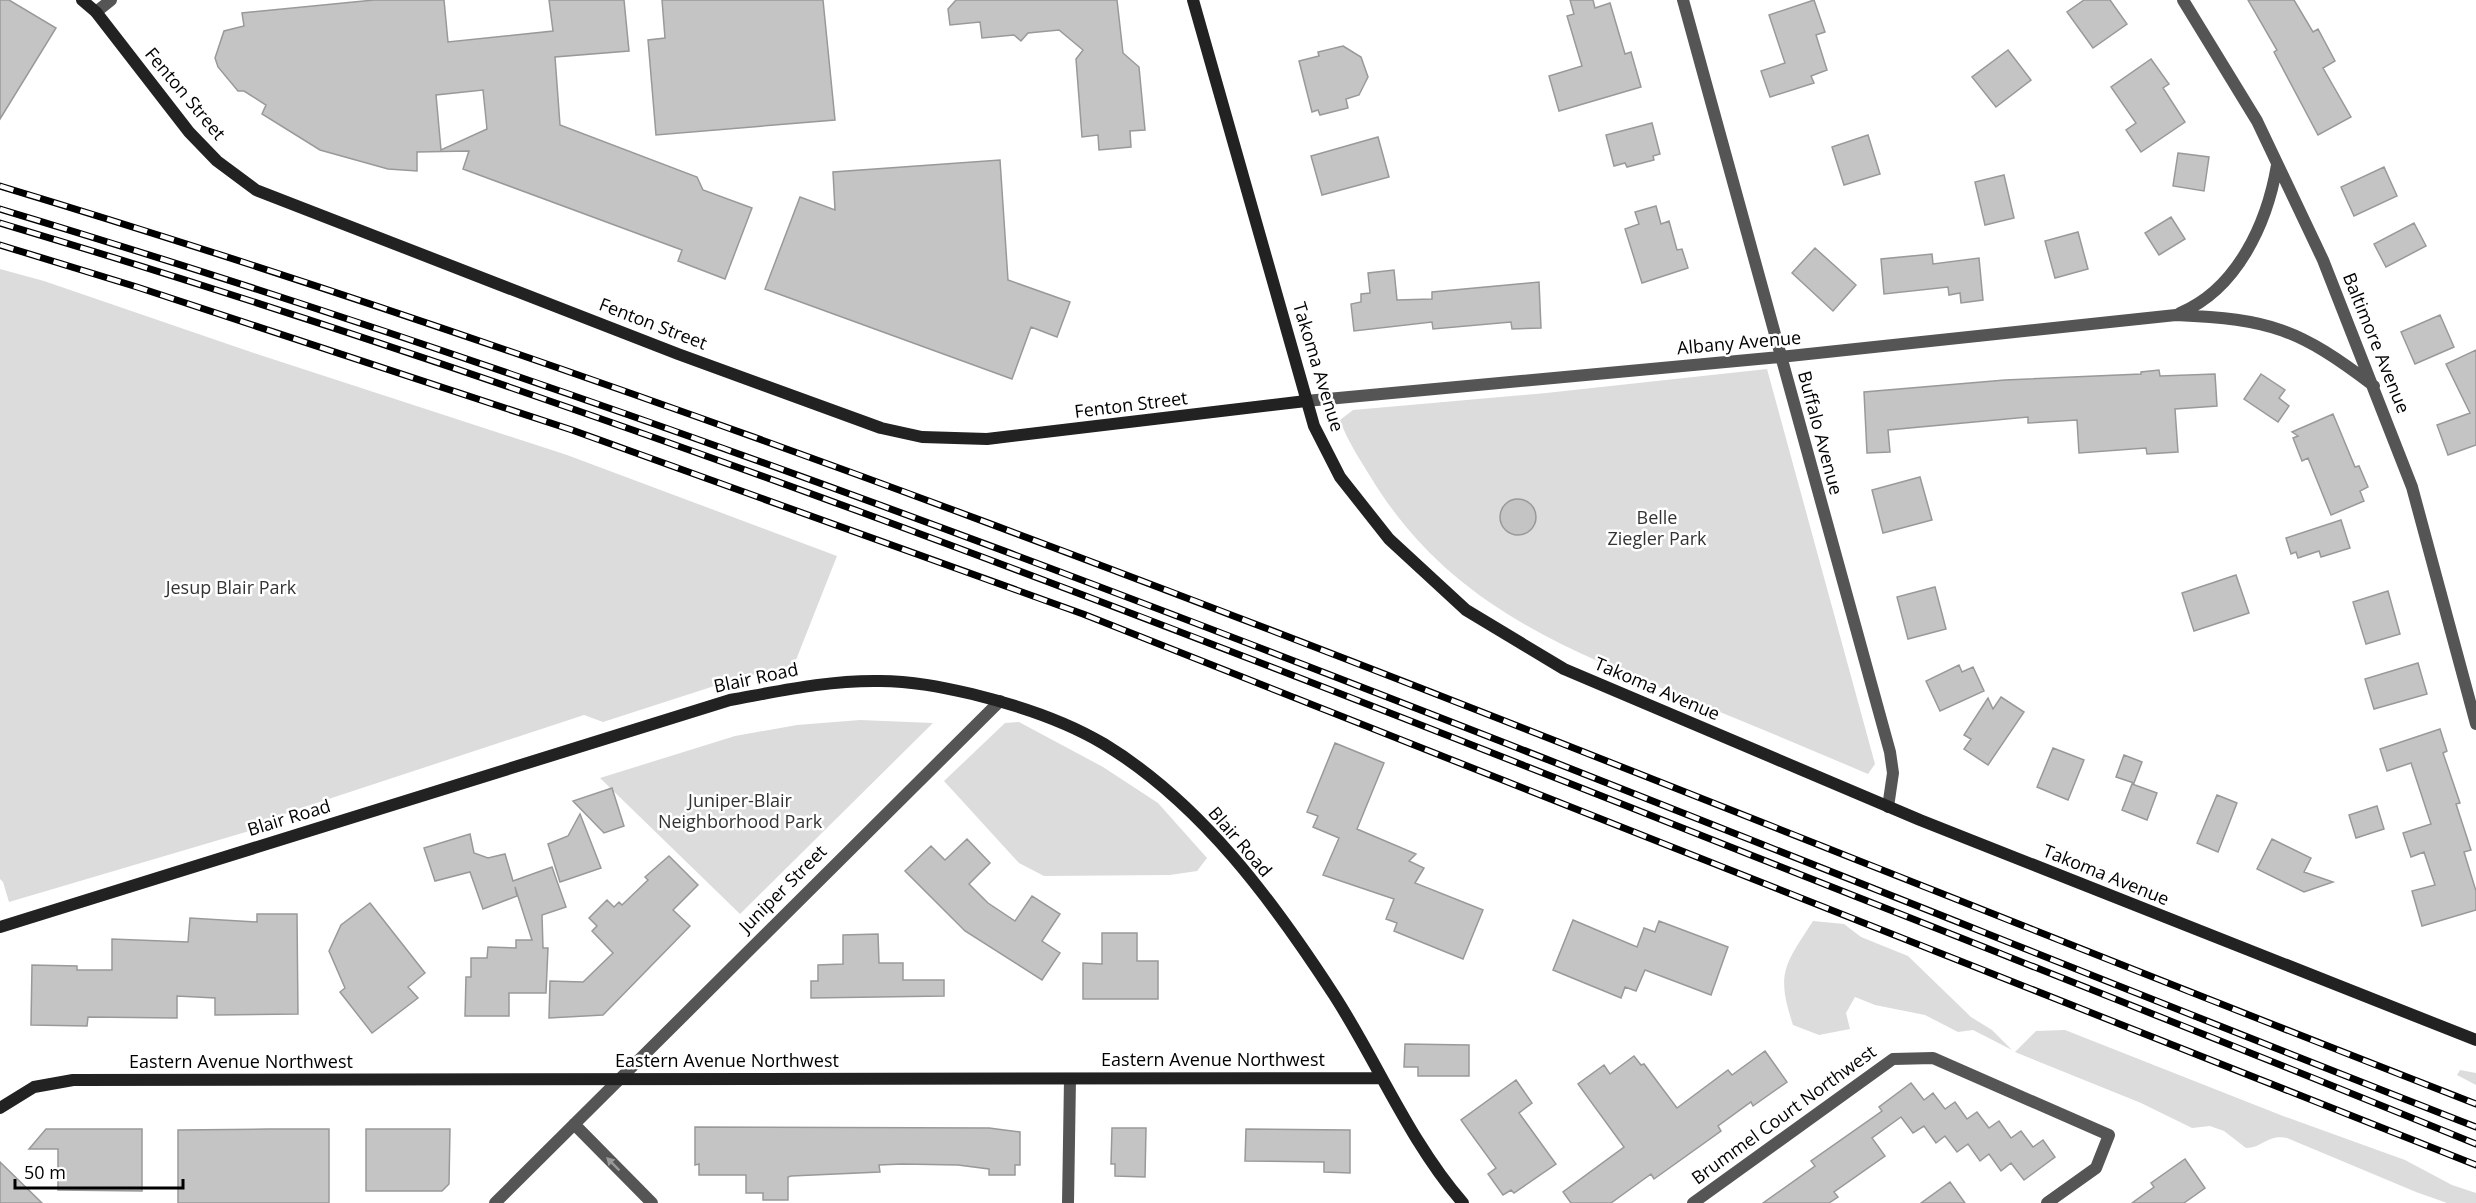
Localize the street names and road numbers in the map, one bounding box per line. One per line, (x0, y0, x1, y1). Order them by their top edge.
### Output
street label: Fenton Street (140, 42, 231, 145)
street label: Baltimore Avenue (2338, 269, 2416, 416)
street label: Fenton Street (596, 291, 711, 355)
street label: Takoma Avenue (1288, 299, 1350, 434)
street label: Albany Avenue (1676, 325, 1802, 359)
street label: Buffalo Avenue (1793, 368, 1849, 497)
street label: Fenton Street (1073, 385, 1189, 423)
street label: Takoma Avenue (1591, 651, 1724, 725)
street label: Blair Road (711, 656, 800, 698)
street label: Blair Road (244, 793, 333, 841)
street label: Blair Road (1204, 801, 1278, 882)
street label: Takoma Avenue (2040, 838, 2173, 910)
street label: Juniper Street (732, 839, 831, 939)
street label: Brummel Court Northwest (1686, 1039, 1881, 1189)
street label: Eastern Avenue Northwest (1101, 1047, 1325, 1071)
street label: Eastern Avenue Northwest (615, 1048, 839, 1072)
street label: Eastern Avenue Northwest (129, 1049, 353, 1073)

